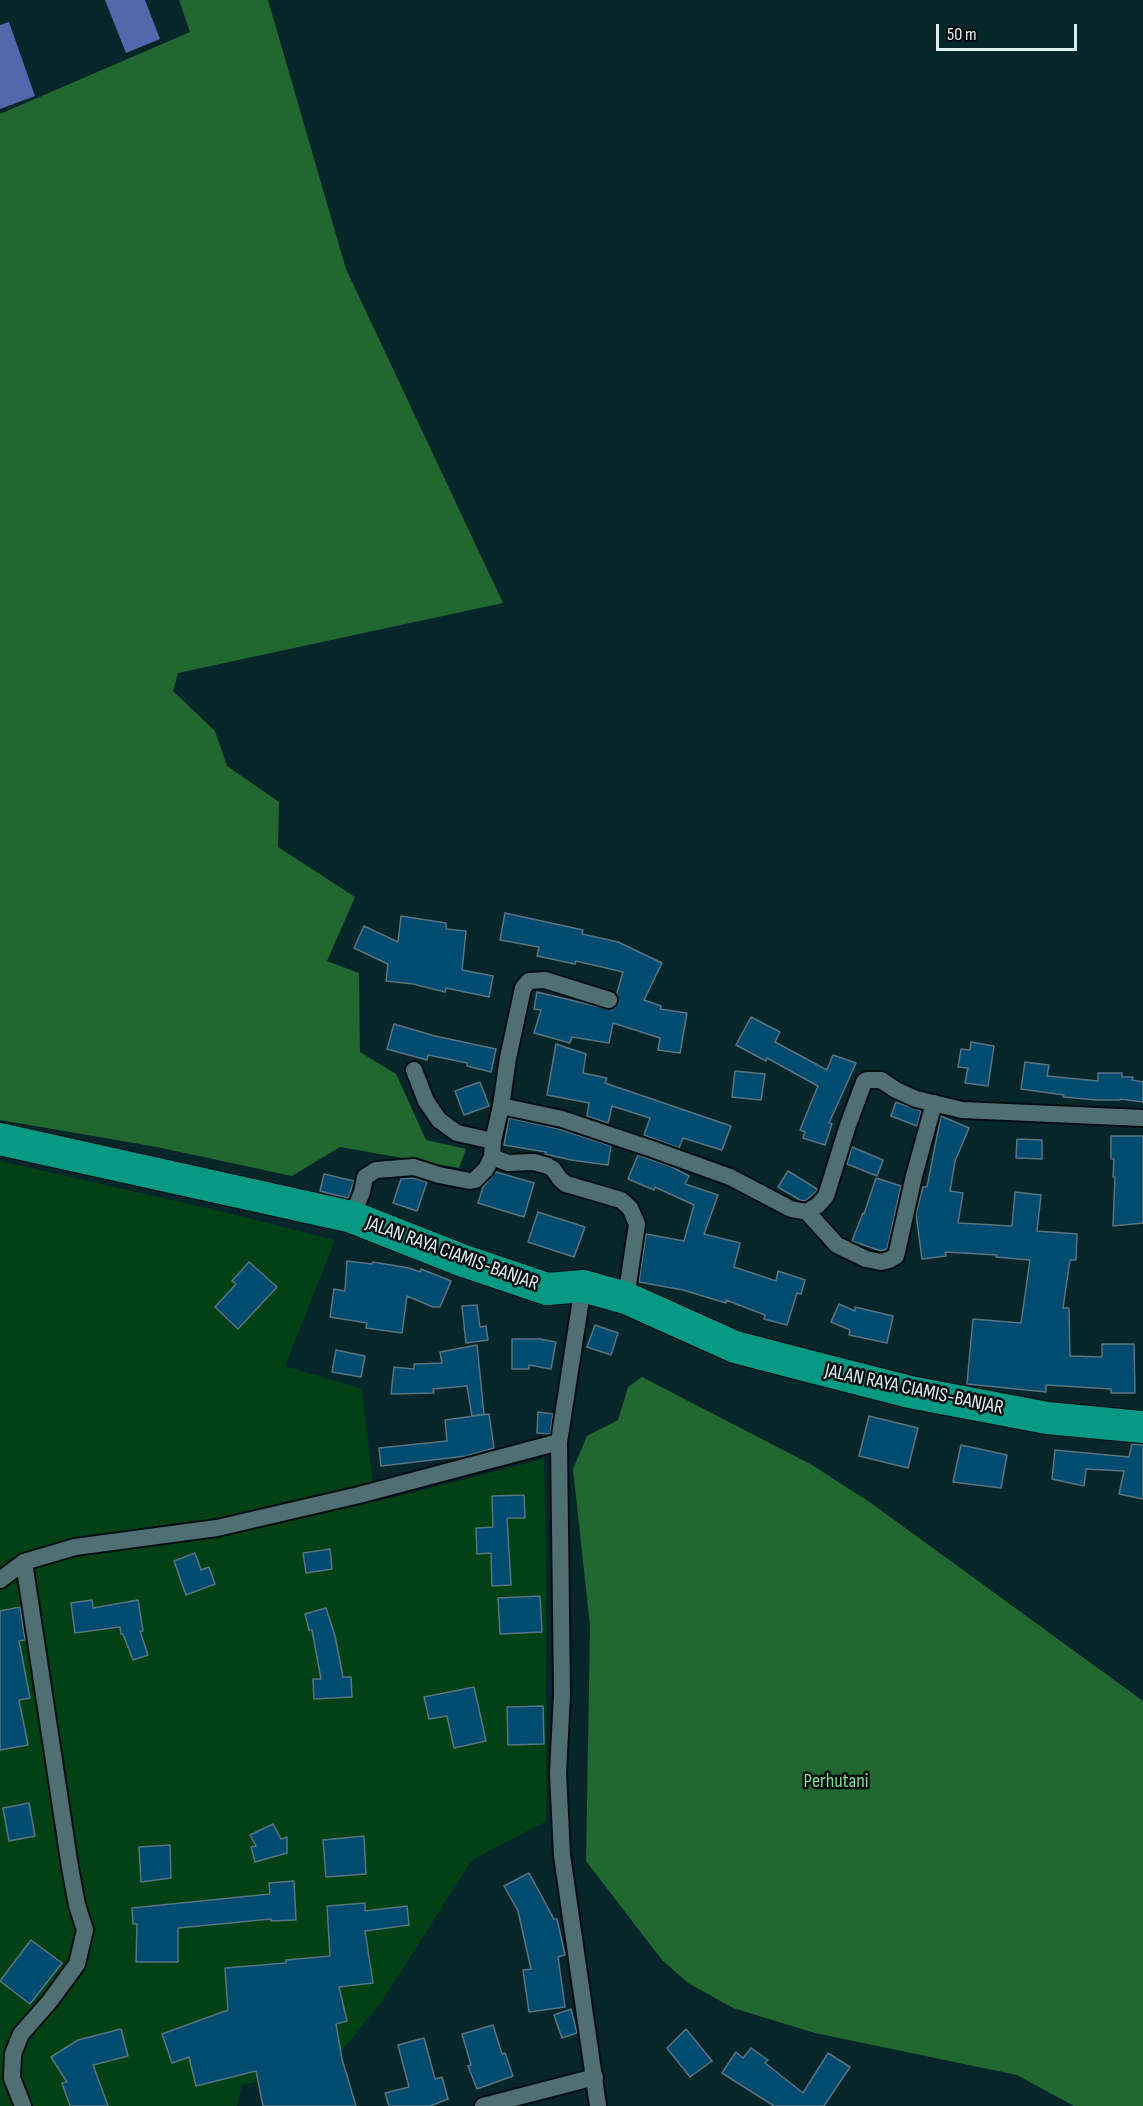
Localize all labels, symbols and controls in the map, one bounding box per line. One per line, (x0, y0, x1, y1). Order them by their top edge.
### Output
scale bar (939, 12, 1080, 50)
text: 50 m (947, 24, 977, 45)
street label: JALAN RAYA CIAMIS-BANJAR (362, 1212, 542, 1296)
street label: JALAN RAYA CIAMIS-BANJAR (822, 1359, 1006, 1421)
park label: Perhutani (803, 1770, 869, 1794)

